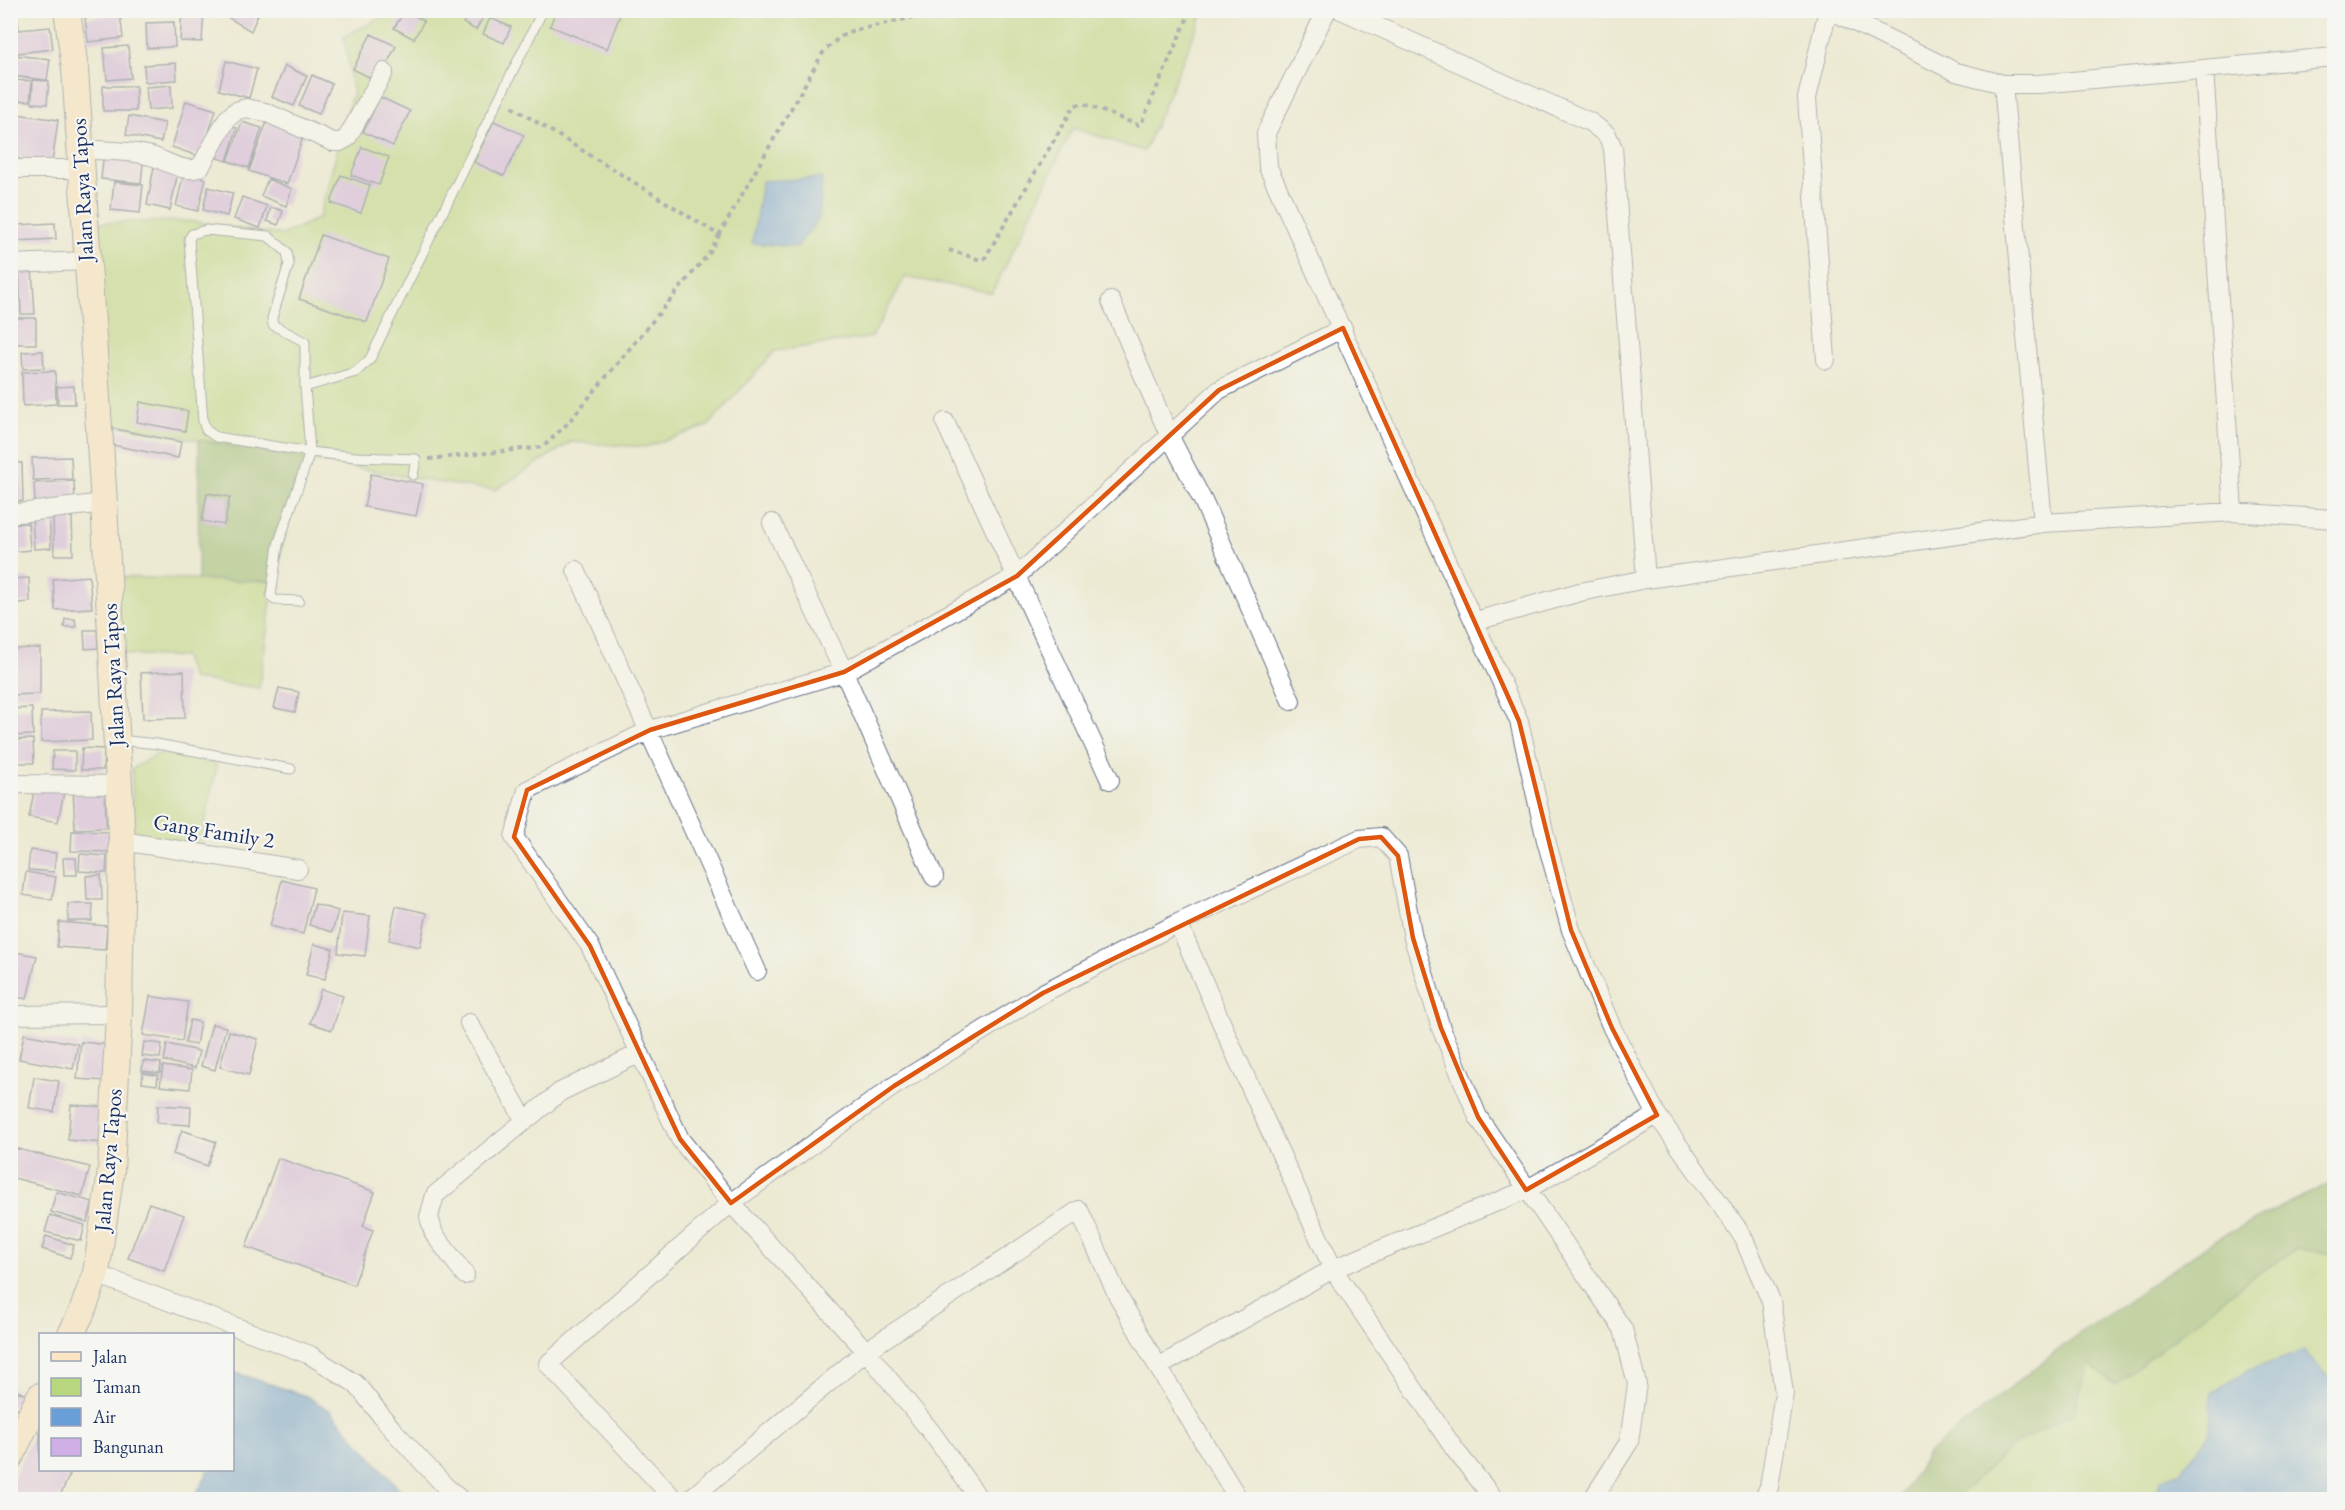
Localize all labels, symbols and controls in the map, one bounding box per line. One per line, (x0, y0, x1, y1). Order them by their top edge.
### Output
street label: Jalan Raya Tapos (64, 117, 100, 265)
street label: Jalan Raya Tapos (95, 602, 131, 750)
street label: Gang Family 2 (151, 807, 277, 855)
street label: Jalan Raya Tapos (87, 1087, 129, 1235)
legend (39, 1333, 234, 1471)
text: Jalan (91, 1345, 128, 1368)
text: Taman (93, 1375, 142, 1398)
text: Air (92, 1405, 116, 1428)
text: Bangunan (93, 1435, 164, 1458)

